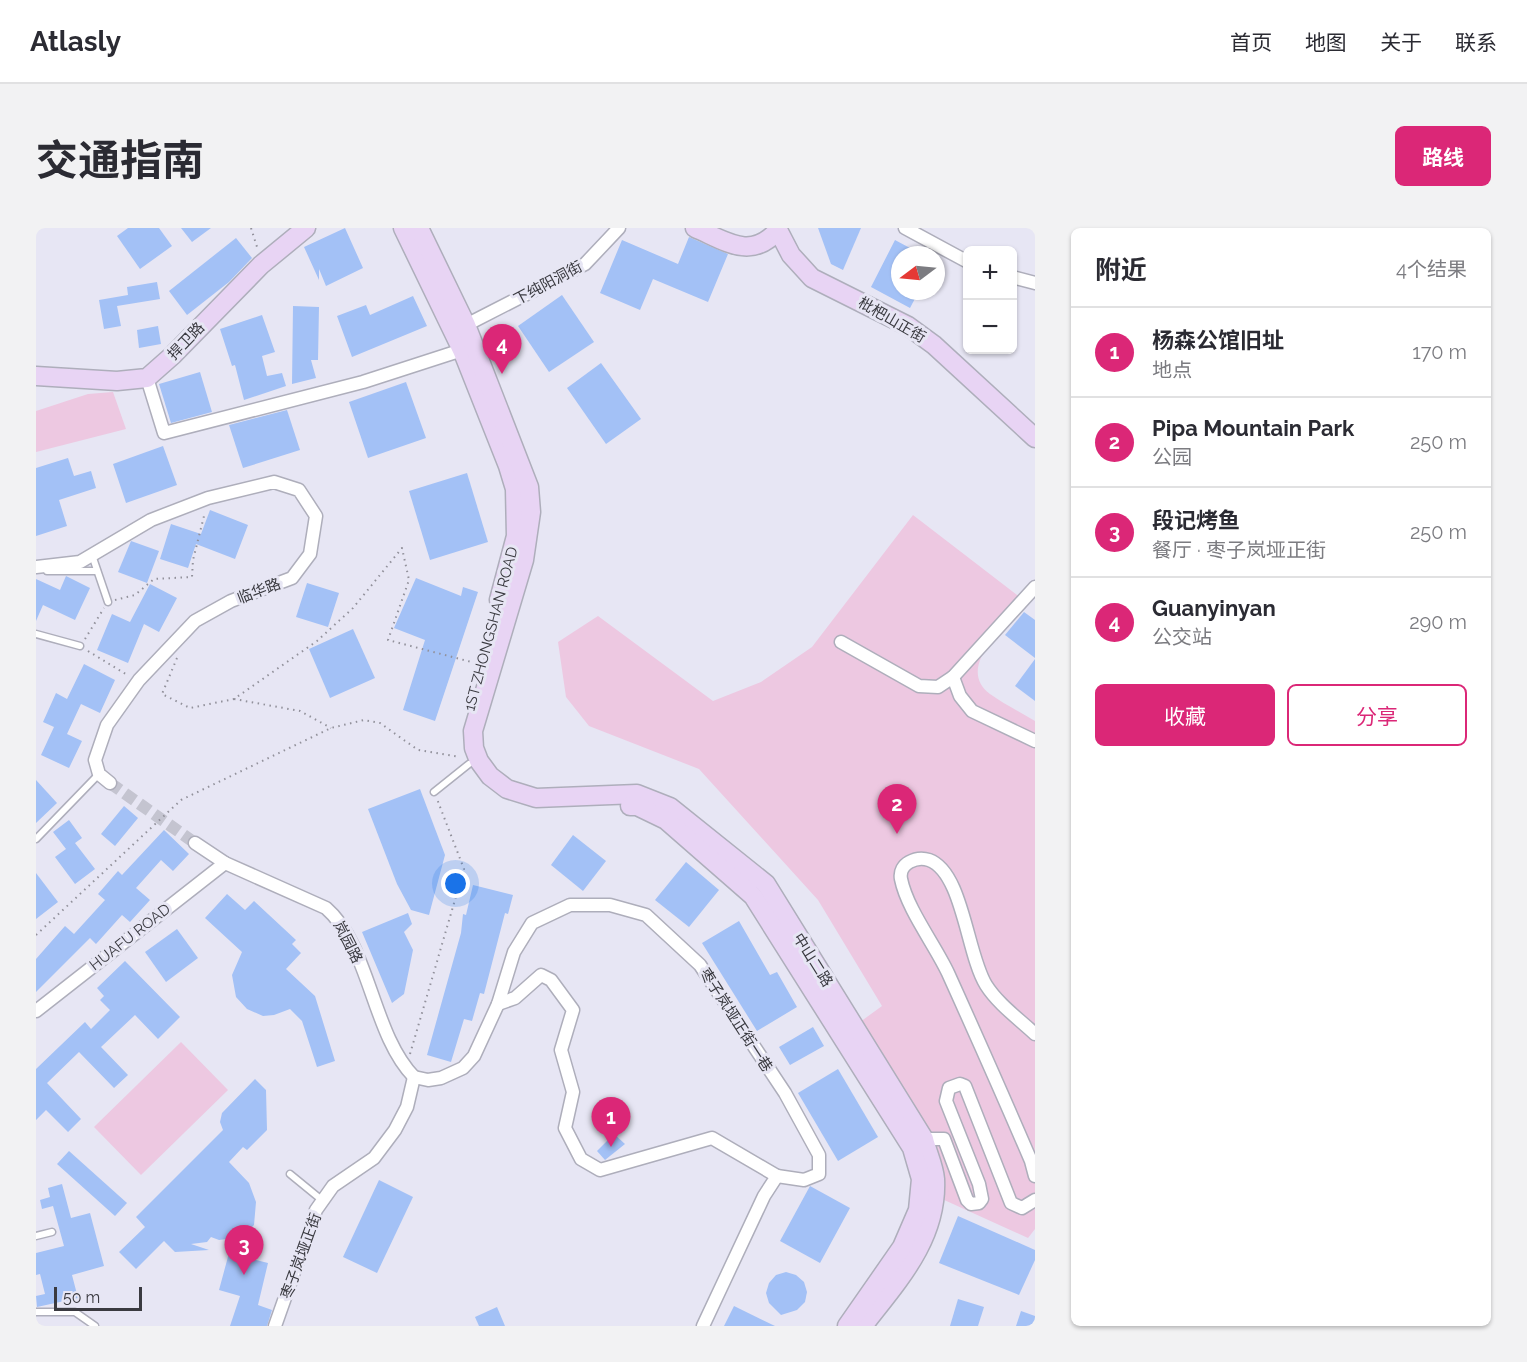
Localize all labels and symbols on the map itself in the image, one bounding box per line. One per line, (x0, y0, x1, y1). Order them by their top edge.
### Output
north arrow (891, 246, 945, 300)
street label: 下纯阳洞街 (511, 257, 585, 309)
street label: 枇杷山正街 (855, 293, 929, 347)
street label: 捍卫路 (164, 319, 208, 363)
pin: 4 (482, 324, 522, 374)
street label: 1ST ZHONGSHAN ROAD (460, 545, 522, 713)
street label: 临华路 (235, 575, 283, 607)
pin: 2 (878, 784, 916, 834)
your location (441, 869, 470, 898)
street label: HUAFU ROAD (86, 900, 174, 974)
street label: 岚园路 (330, 918, 366, 966)
street label: 中山二路 (789, 930, 837, 990)
street label: 枣子岚垭正街一巷 (696, 965, 776, 1075)
pin: 1 (592, 1098, 630, 1147)
street label: 枣子岚垭正街 (277, 1211, 325, 1301)
pin: 3 (224, 1226, 264, 1275)
scale bar (54, 1284, 142, 1312)

